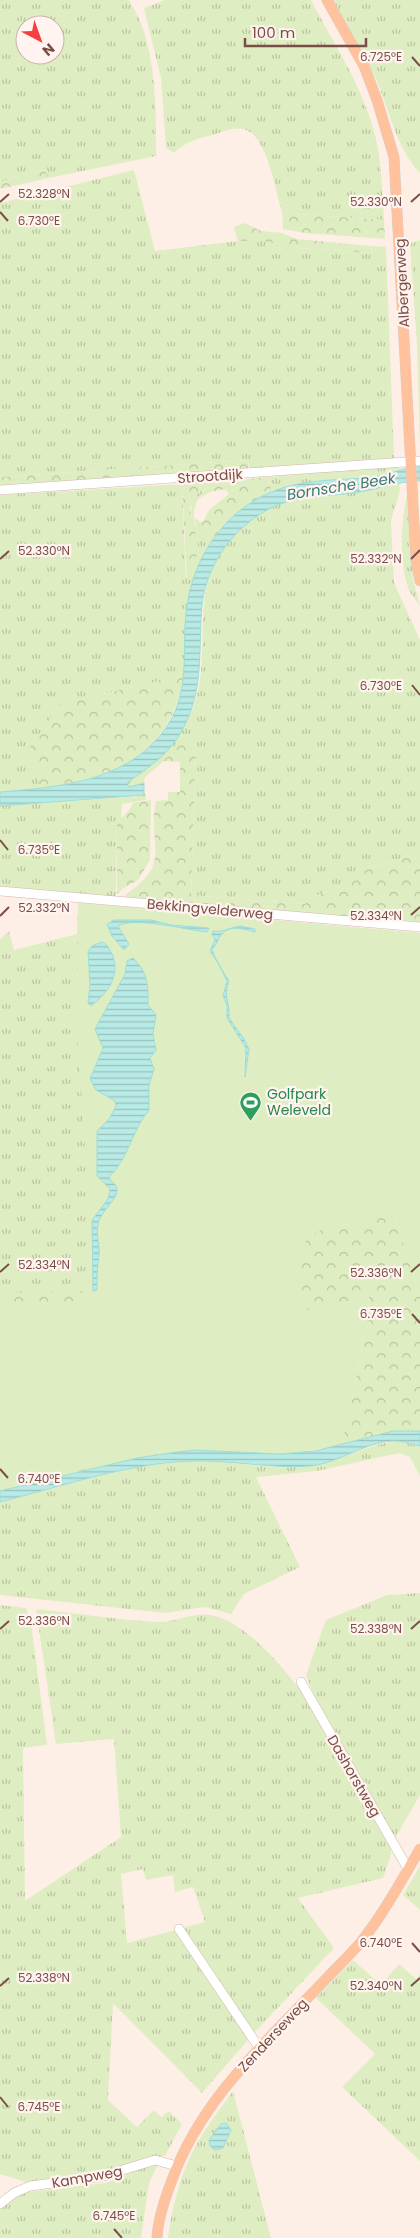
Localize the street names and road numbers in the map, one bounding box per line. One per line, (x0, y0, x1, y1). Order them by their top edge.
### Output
street label: Albergerweg (390, 238, 414, 328)
street label: Strootdijk (177, 464, 244, 488)
street label: Bekkingvelderweg (146, 894, 274, 924)
street label: Dashorstweg (322, 1731, 386, 1821)
street label: Zenderseweg (234, 1994, 312, 2076)
street label: Kampweg (50, 2161, 124, 2193)

